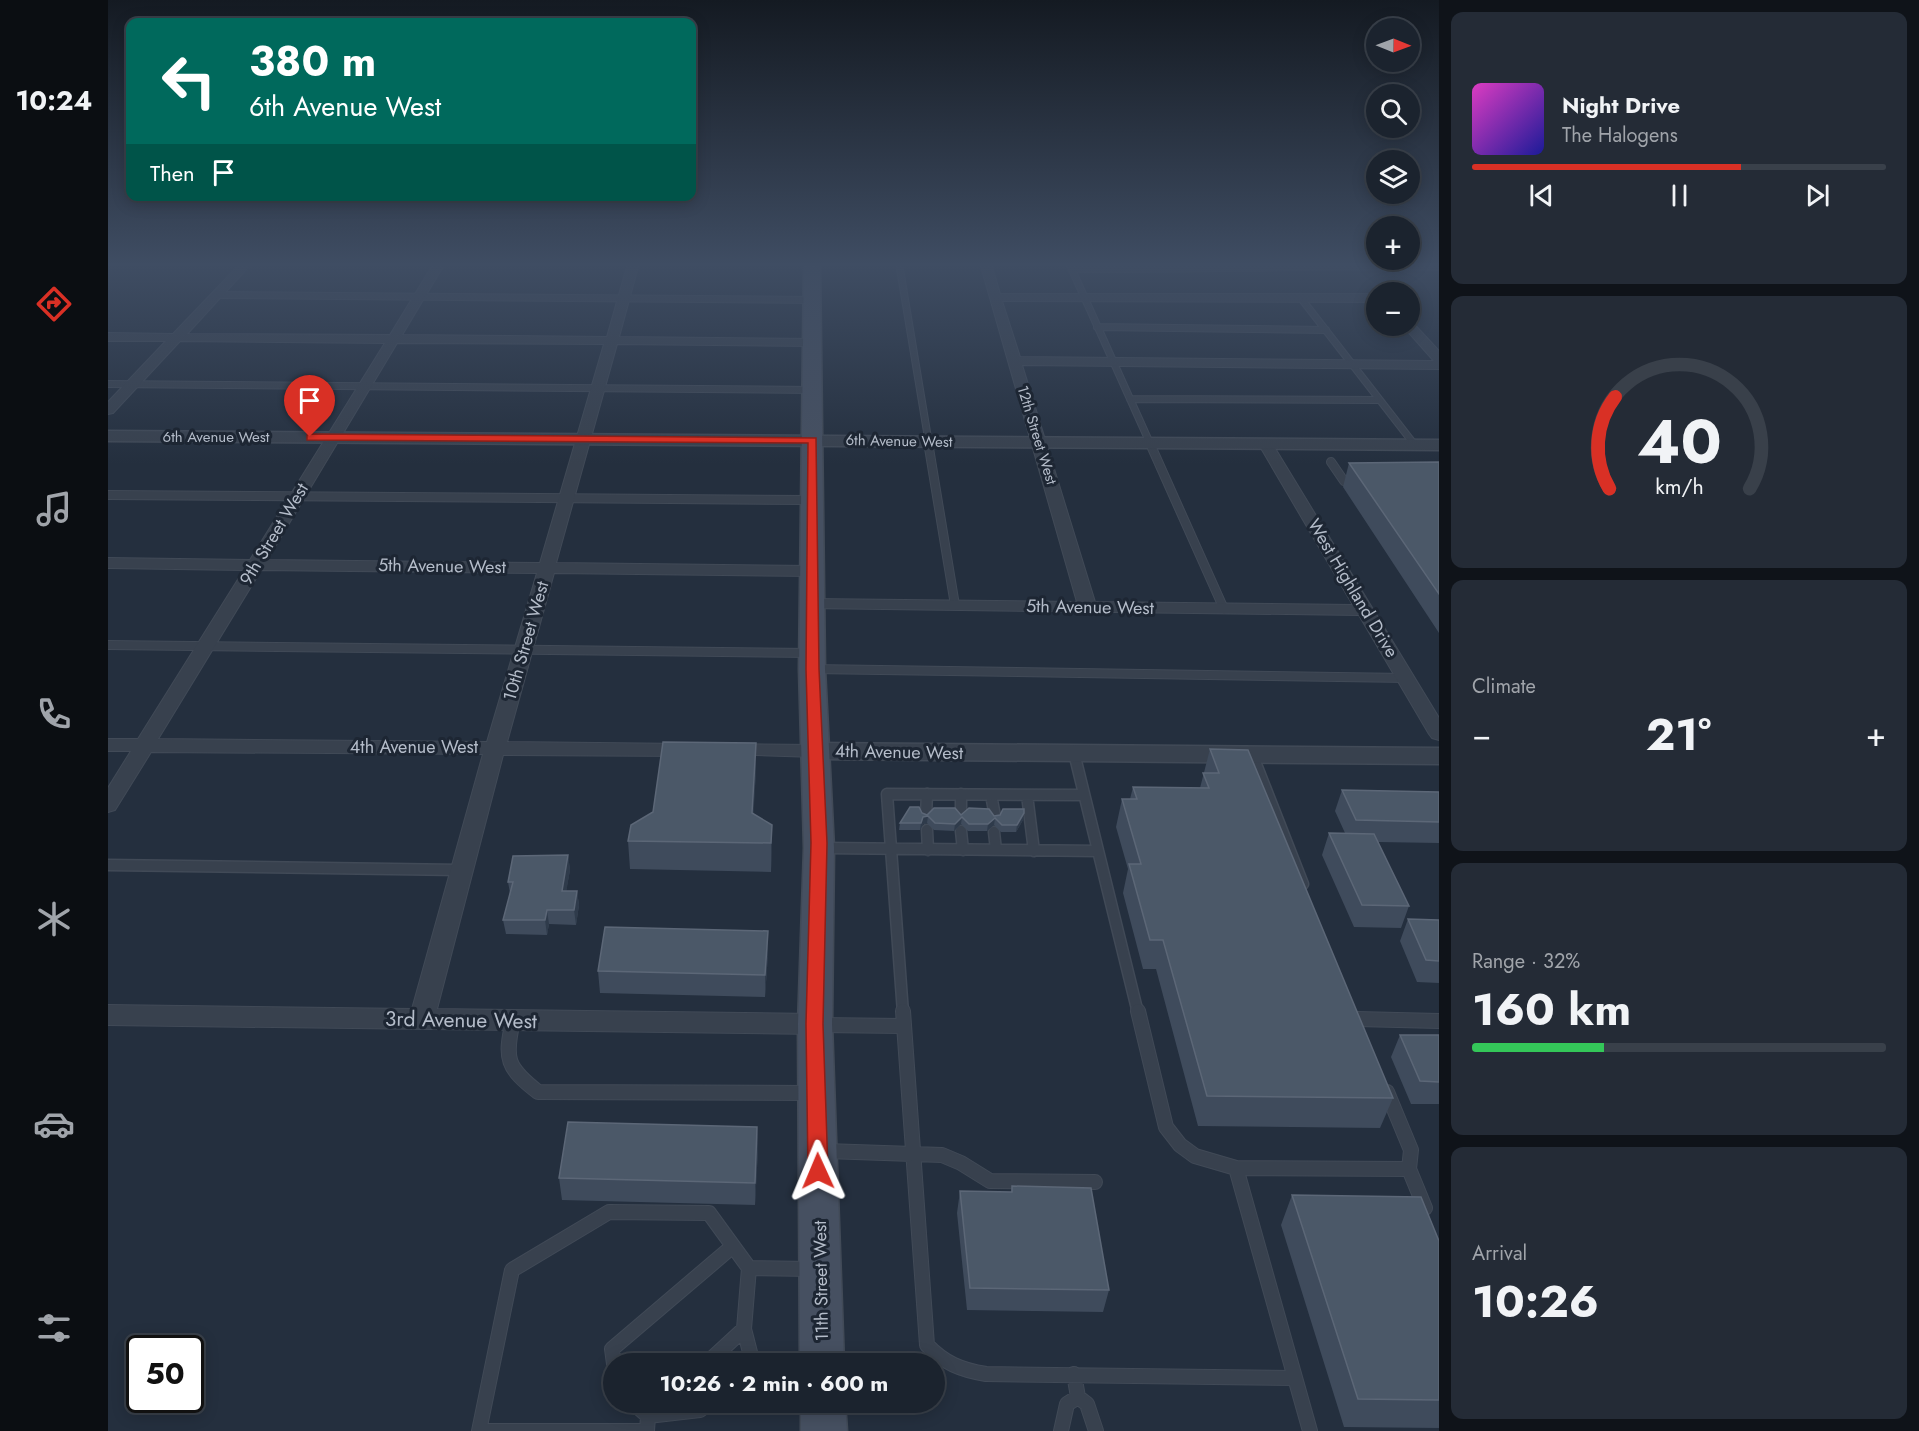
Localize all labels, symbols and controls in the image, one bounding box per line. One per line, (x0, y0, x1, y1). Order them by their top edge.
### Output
north arrow (1366, 18, 1420, 72)
map controls (1366, 18, 1420, 336)
text: 380 m (249, 31, 376, 92)
icon: left (150, 42, 228, 120)
text: 10:24 (16, 81, 92, 120)
button: search (1366, 84, 1420, 138)
text: 6th Avenue West (249, 87, 441, 126)
text: Night Drive (1562, 89, 1680, 121)
text: The Halogens (1562, 121, 1678, 150)
button: layers (1366, 150, 1420, 204)
icon: arrive (207, 156, 240, 189)
text: Then (150, 157, 195, 189)
icon: previous (1525, 179, 1558, 212)
icon: pause (1663, 179, 1696, 212)
icon: next (1801, 179, 1834, 212)
button: + (1366, 216, 1420, 270)
button: − (1366, 282, 1420, 336)
icon: directions (33, 283, 75, 325)
pin (284, 375, 335, 437)
street label: 12th Street West (1011, 383, 1063, 488)
icon: arrive (293, 384, 326, 417)
text: 40 (1637, 396, 1721, 486)
street label: 6th Avenue West (163, 426, 270, 448)
street label: 6th Avenue West (845, 429, 953, 453)
text: km/h (1655, 471, 1703, 502)
street label: 9th Street West (233, 477, 315, 590)
icon: music (33, 488, 75, 530)
street label: West Highland Drive (1301, 514, 1405, 662)
street label: 5th Avenue West (378, 552, 507, 580)
street label: 10th Street West (496, 577, 556, 704)
street label: 5th Avenue West (1026, 593, 1155, 621)
text: Climate (1472, 672, 1536, 701)
icon: phone (33, 693, 75, 735)
text: 21° (1646, 702, 1711, 767)
text: − (1472, 711, 1491, 758)
text: + (1866, 711, 1886, 758)
street label: 4th Avenue West (350, 734, 479, 760)
street label: 4th Avenue West (835, 738, 964, 766)
icon: climate (33, 898, 75, 940)
text: Range · 32% (1472, 947, 1580, 976)
text: 160 km (1472, 977, 1631, 1042)
street label: 3rd Avenue West (385, 1004, 537, 1036)
icon: car (33, 1103, 75, 1145)
position arrow (786, 1139, 850, 1203)
street label: 11th Street West (807, 1220, 835, 1342)
text: Arrival (1472, 1239, 1527, 1268)
text: 10:26 (1472, 1269, 1599, 1334)
icon: filters (33, 1307, 75, 1349)
speed limit sign: 50 (126, 1335, 204, 1413)
text: 10:26 · 2 min · 600 m (660, 1367, 888, 1399)

